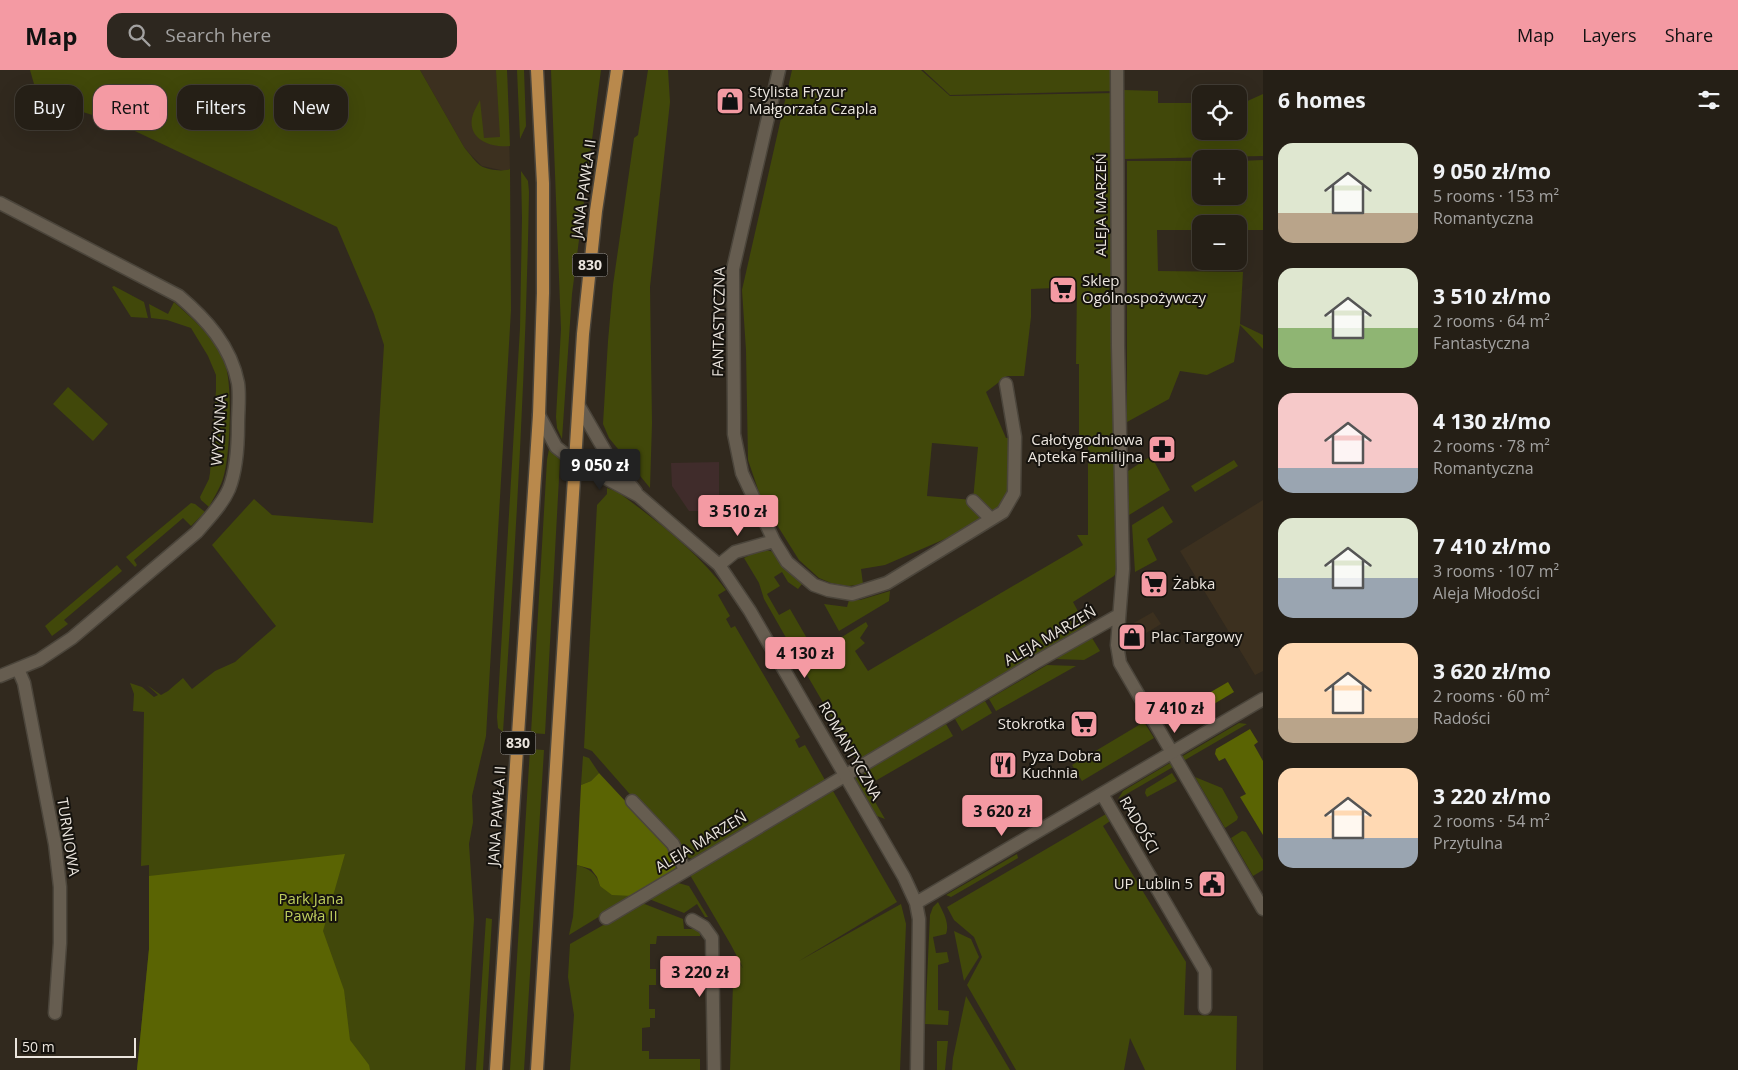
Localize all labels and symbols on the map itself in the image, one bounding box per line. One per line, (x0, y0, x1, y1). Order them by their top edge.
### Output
place label: Stylista Fryzur Małgorzata Czapla (749, 81, 877, 118)
shop icon: Stylista Fryzur Małgorzata Czapla (715, 86, 745, 116)
street label: JANA PAWŁA II (566, 138, 600, 242)
street label: ALEJA MARZEŃ (1090, 153, 1110, 257)
road number: 830 (572, 254, 608, 276)
street label: FANTASTYCZNA (707, 266, 729, 377)
place label: Sklep Ogólnospożywczy (1082, 270, 1207, 307)
supermarket icon: Sklep Ogólnospożywczy (1048, 275, 1078, 305)
street label: WYŻYNNA (206, 393, 231, 466)
place label: Całotygodniowa Apteka Familijna (1028, 429, 1143, 466)
pharmacy icon: Całotygodniowa Apteka Familijna (1147, 434, 1177, 464)
pin: 9 050 zł (548, 448, 652, 491)
pin: 3 510 zł (686, 494, 790, 537)
supermarket icon: Żabka (1139, 569, 1169, 599)
place label: Żabka (1173, 573, 1215, 593)
street label: ALEJA MARZEŃ (1000, 601, 1099, 670)
shop icon: Plac Targowy (1117, 622, 1147, 652)
place label: Plac Targowy (1151, 626, 1243, 646)
pin: 4 130 zł (753, 636, 857, 679)
pin: 7 410 zł (1123, 692, 1227, 734)
street label: ROMANTYCZNA (815, 698, 887, 804)
supermarket icon: Stokrotka (1069, 709, 1099, 739)
place label: Stokrotka (998, 713, 1065, 733)
road number: 830 (500, 731, 536, 754)
place label: Pyza Dobra Kuchnia (1022, 745, 1101, 782)
restaurant icon: Pyza Dobra Kuchnia (988, 750, 1018, 780)
street label: JANA PAWŁA II (482, 765, 509, 869)
street label: RADOŚCI (1115, 792, 1164, 857)
pin: 3 620 zł (950, 794, 1054, 837)
street label: TURNIOWA (53, 796, 85, 878)
street label: ALEJA MARZEŃ (651, 806, 750, 876)
public building icon: UP Lublin 5 (1197, 869, 1227, 899)
place label: UP Lublin 5 (1114, 873, 1193, 893)
park label: Park Jana Pawła II (278, 888, 344, 925)
pin: 3 220 zł (648, 956, 752, 998)
scale bar (15, 1035, 136, 1058)

